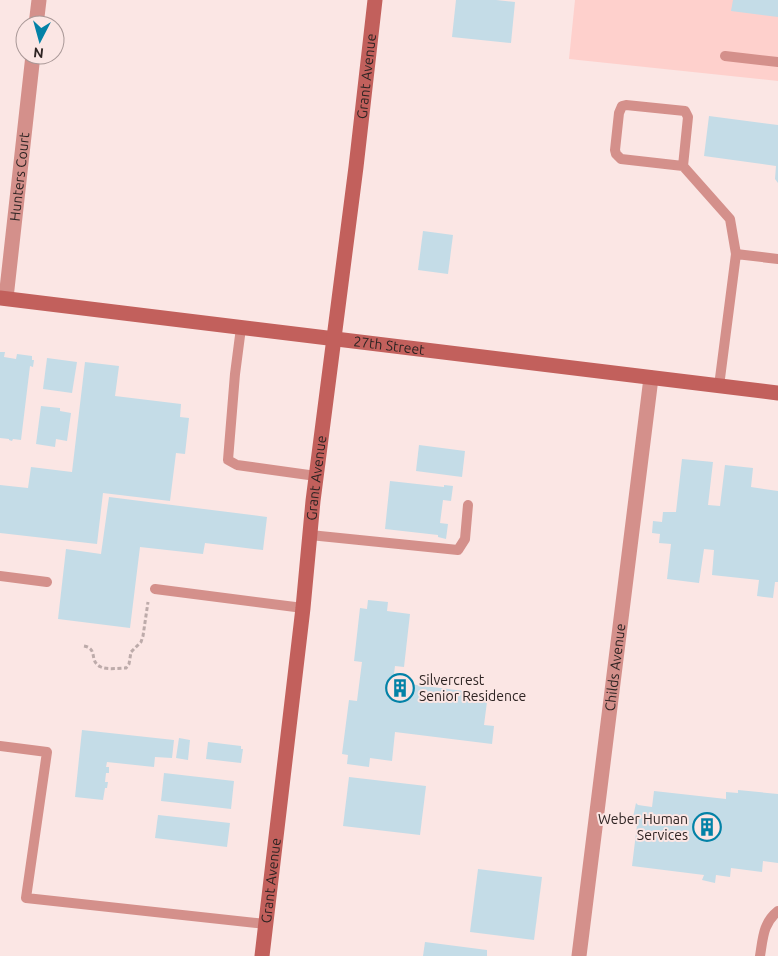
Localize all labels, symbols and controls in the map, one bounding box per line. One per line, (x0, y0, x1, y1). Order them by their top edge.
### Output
north arrow (15, 15, 65, 65)
street label: Grant Avenue (354, 33, 379, 120)
text: N (33, 44, 45, 61)
street label: Hunters Court (7, 131, 32, 222)
street label: 27th Street (353, 333, 426, 358)
street label: Grant Avenue (303, 435, 329, 521)
street label: Childs Avenue (602, 622, 628, 712)
place label: Silvercrest Senior Residence (419, 672, 526, 704)
building icon: Silvercrest Senior Residence (385, 673, 415, 703)
place label: Weber Human Services (598, 811, 688, 843)
building icon: Weber Human Services (692, 812, 722, 842)
street label: Grant Avenue (258, 837, 284, 924)

